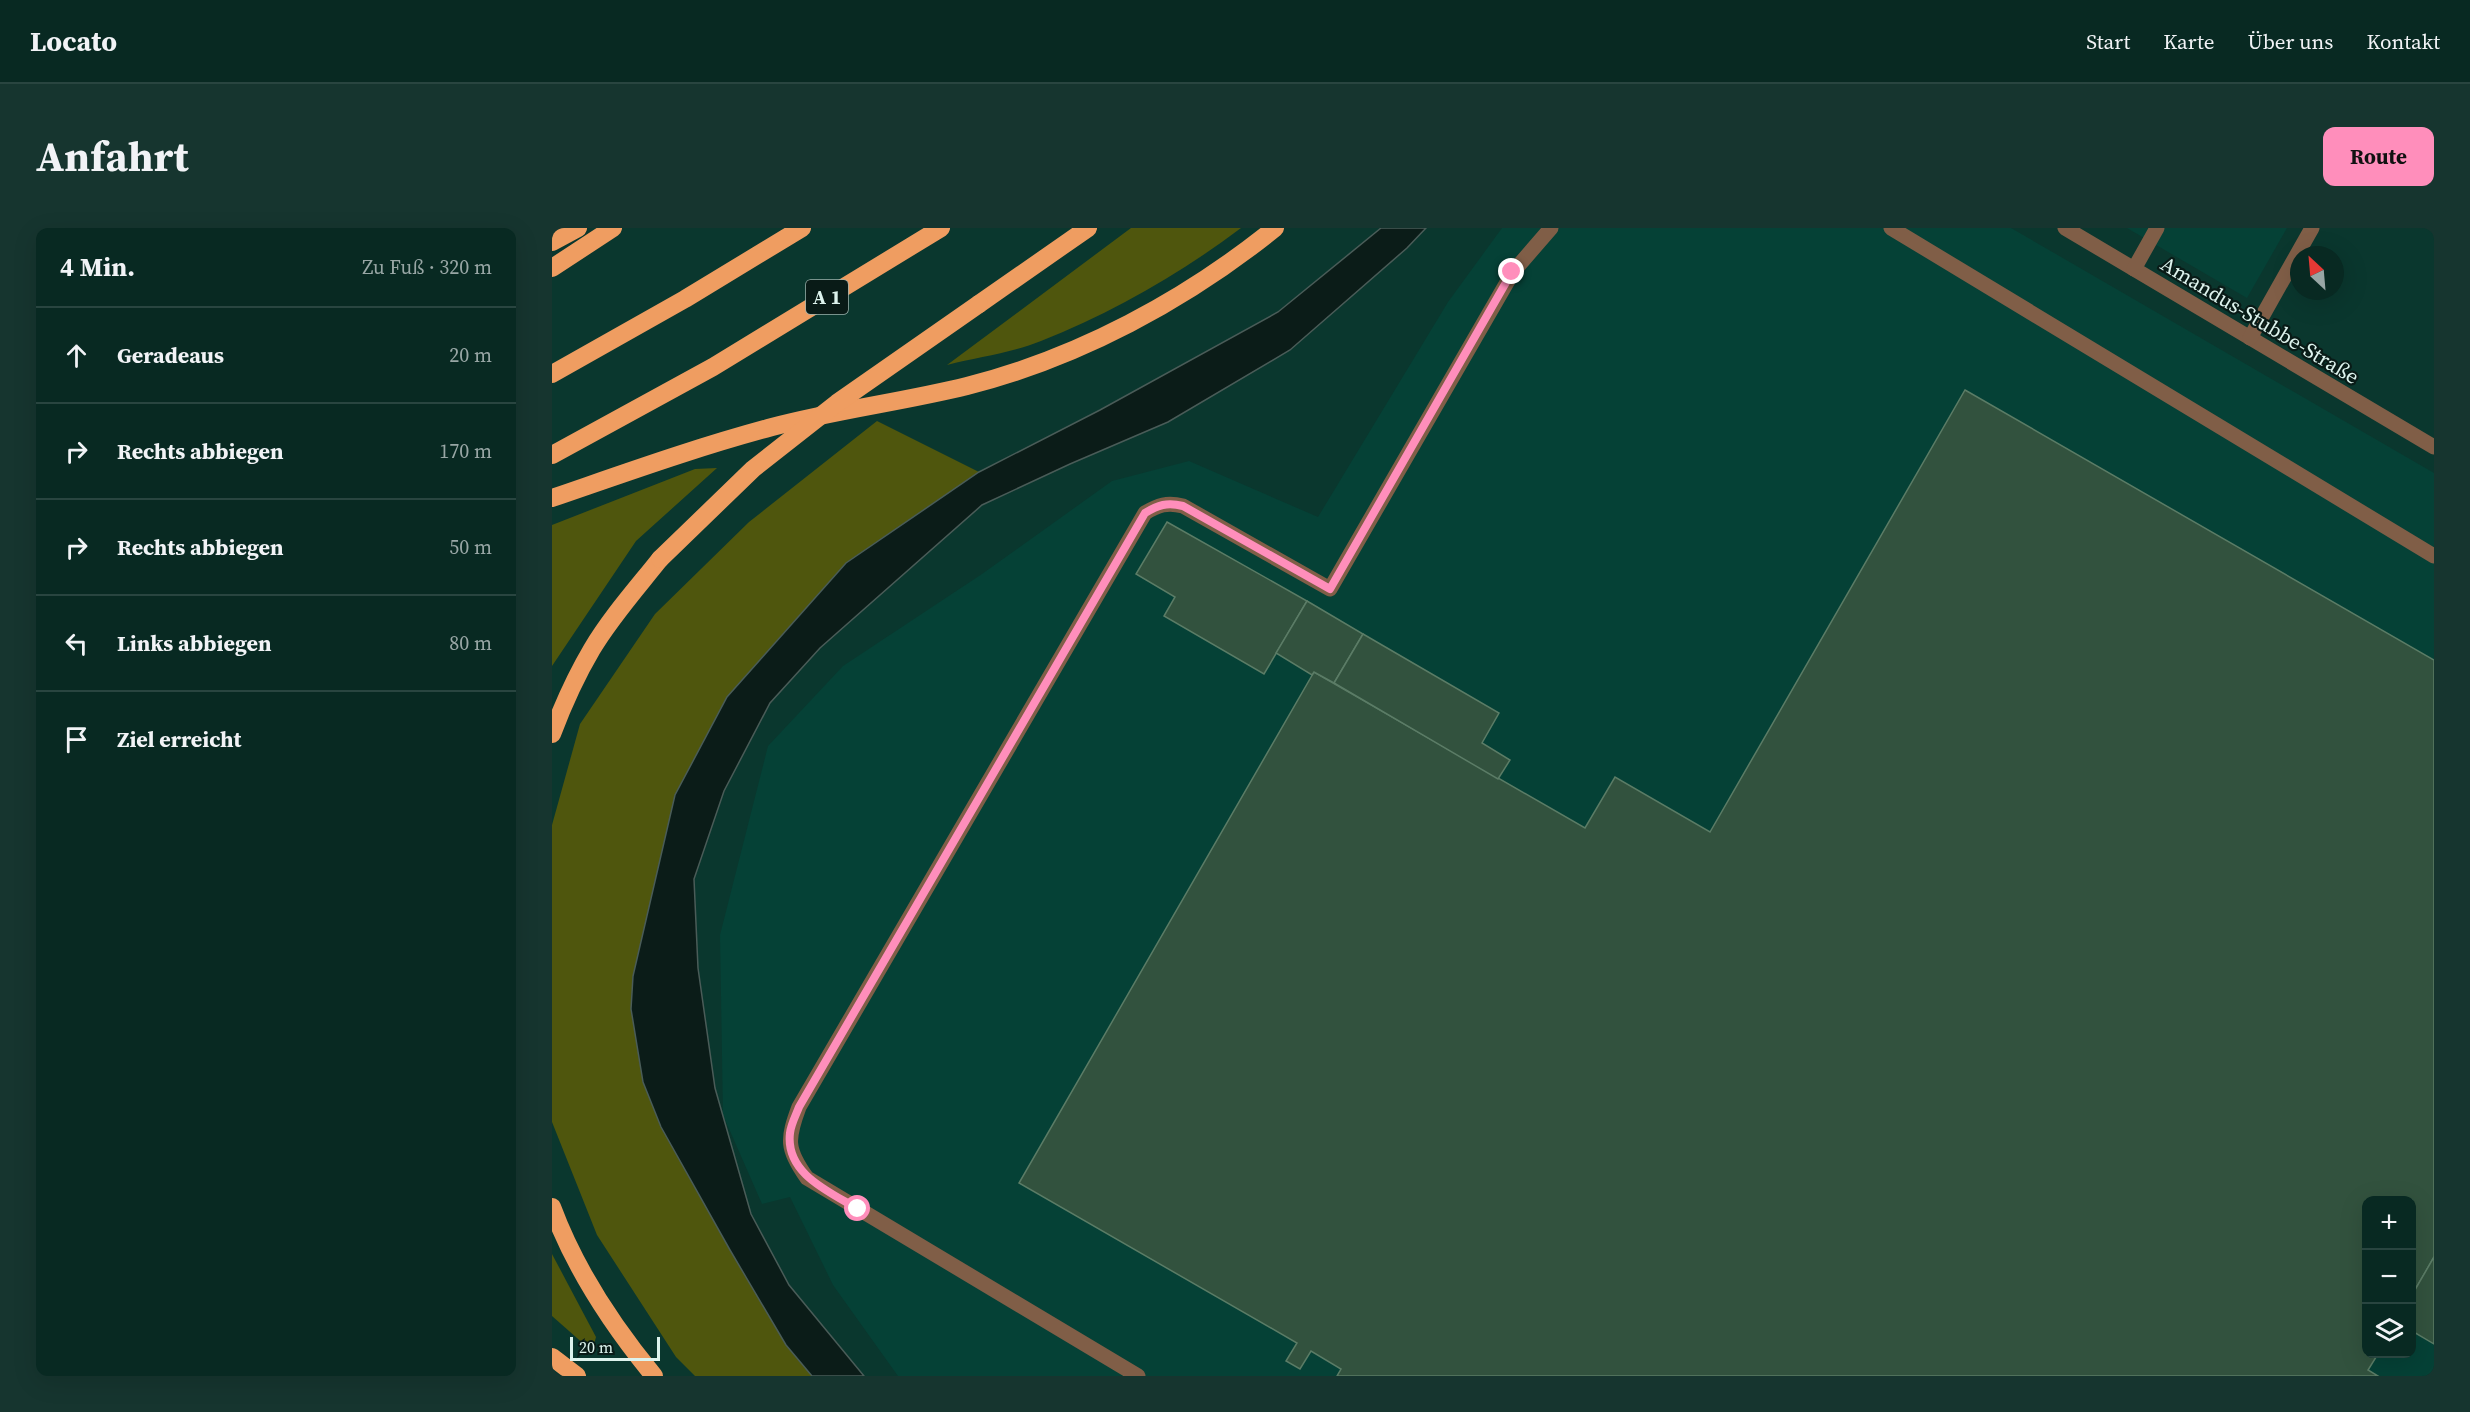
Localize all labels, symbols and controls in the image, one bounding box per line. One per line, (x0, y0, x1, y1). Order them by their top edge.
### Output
text: Locato (30, 22, 117, 60)
text: Start (2086, 27, 2130, 56)
text: Karte (2163, 27, 2214, 56)
text: Über uns (2247, 27, 2333, 56)
text: Kontakt (2366, 27, 2440, 56)
text: Anfahrt (36, 127, 188, 185)
button: Route (2323, 127, 2434, 186)
north arrow (2290, 246, 2344, 300)
text: 4 Min. (60, 249, 135, 285)
street label: Amandus-Stubbe-Straße (2155, 249, 2365, 391)
text: Zu Fuß · 320 m (362, 253, 492, 281)
route end (1498, 258, 1524, 284)
road number: A 1 (806, 280, 848, 314)
icon: ahead (60, 339, 93, 372)
text: Geradeaus (117, 340, 224, 370)
text: 20 m (449, 341, 492, 369)
icon: right (60, 435, 93, 468)
text: Rechts abbiegen (117, 436, 284, 466)
text: 170 m (439, 437, 492, 465)
icon: right (60, 531, 93, 564)
text: Rechts abbiegen (117, 532, 284, 562)
text: 50 m (449, 533, 492, 561)
icon: left (60, 627, 93, 660)
text: Links abbiegen (117, 628, 272, 658)
text: 80 m (449, 629, 492, 657)
icon: arrive (60, 723, 93, 756)
text: Ziel erreicht (117, 724, 241, 754)
route start (844, 1195, 870, 1221)
map controls (2362, 1196, 2416, 1358)
button: + (2362, 1196, 2416, 1250)
button: − (2362, 1250, 2416, 1304)
button: layers (2362, 1304, 2416, 1358)
scale bar (570, 1334, 660, 1362)
text: 20 m (579, 1336, 613, 1358)

